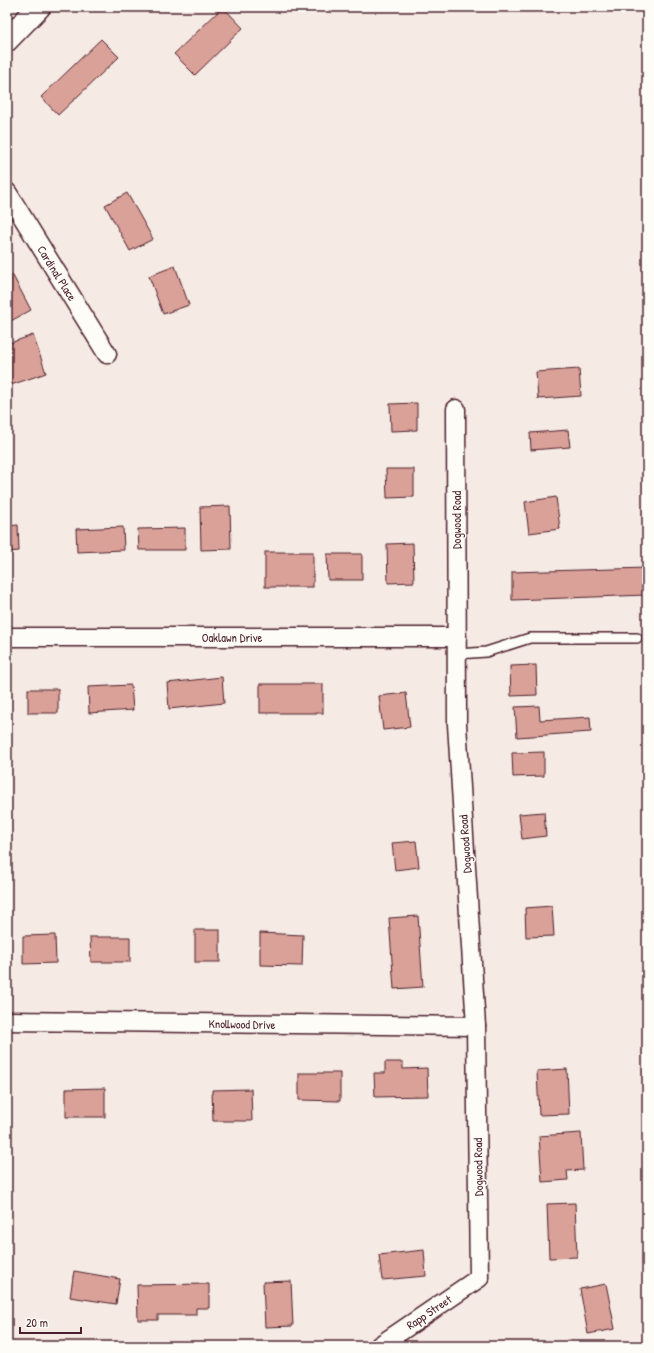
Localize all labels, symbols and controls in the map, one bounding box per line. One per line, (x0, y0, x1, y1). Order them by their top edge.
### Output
street label: Cardinal Place (33, 242, 81, 304)
street label: Dogwood Road (448, 491, 465, 549)
street label: Oaklawn Drive (202, 629, 263, 646)
street label: Dogwood Road (454, 814, 476, 874)
street label: Knollwood Drive (208, 1015, 276, 1033)
street label: Dogwood Road (469, 1137, 487, 1196)
street label: Rapp Street (403, 1290, 456, 1333)
scale bar (20, 1309, 81, 1335)
text: 20 m (26, 1314, 48, 1331)

